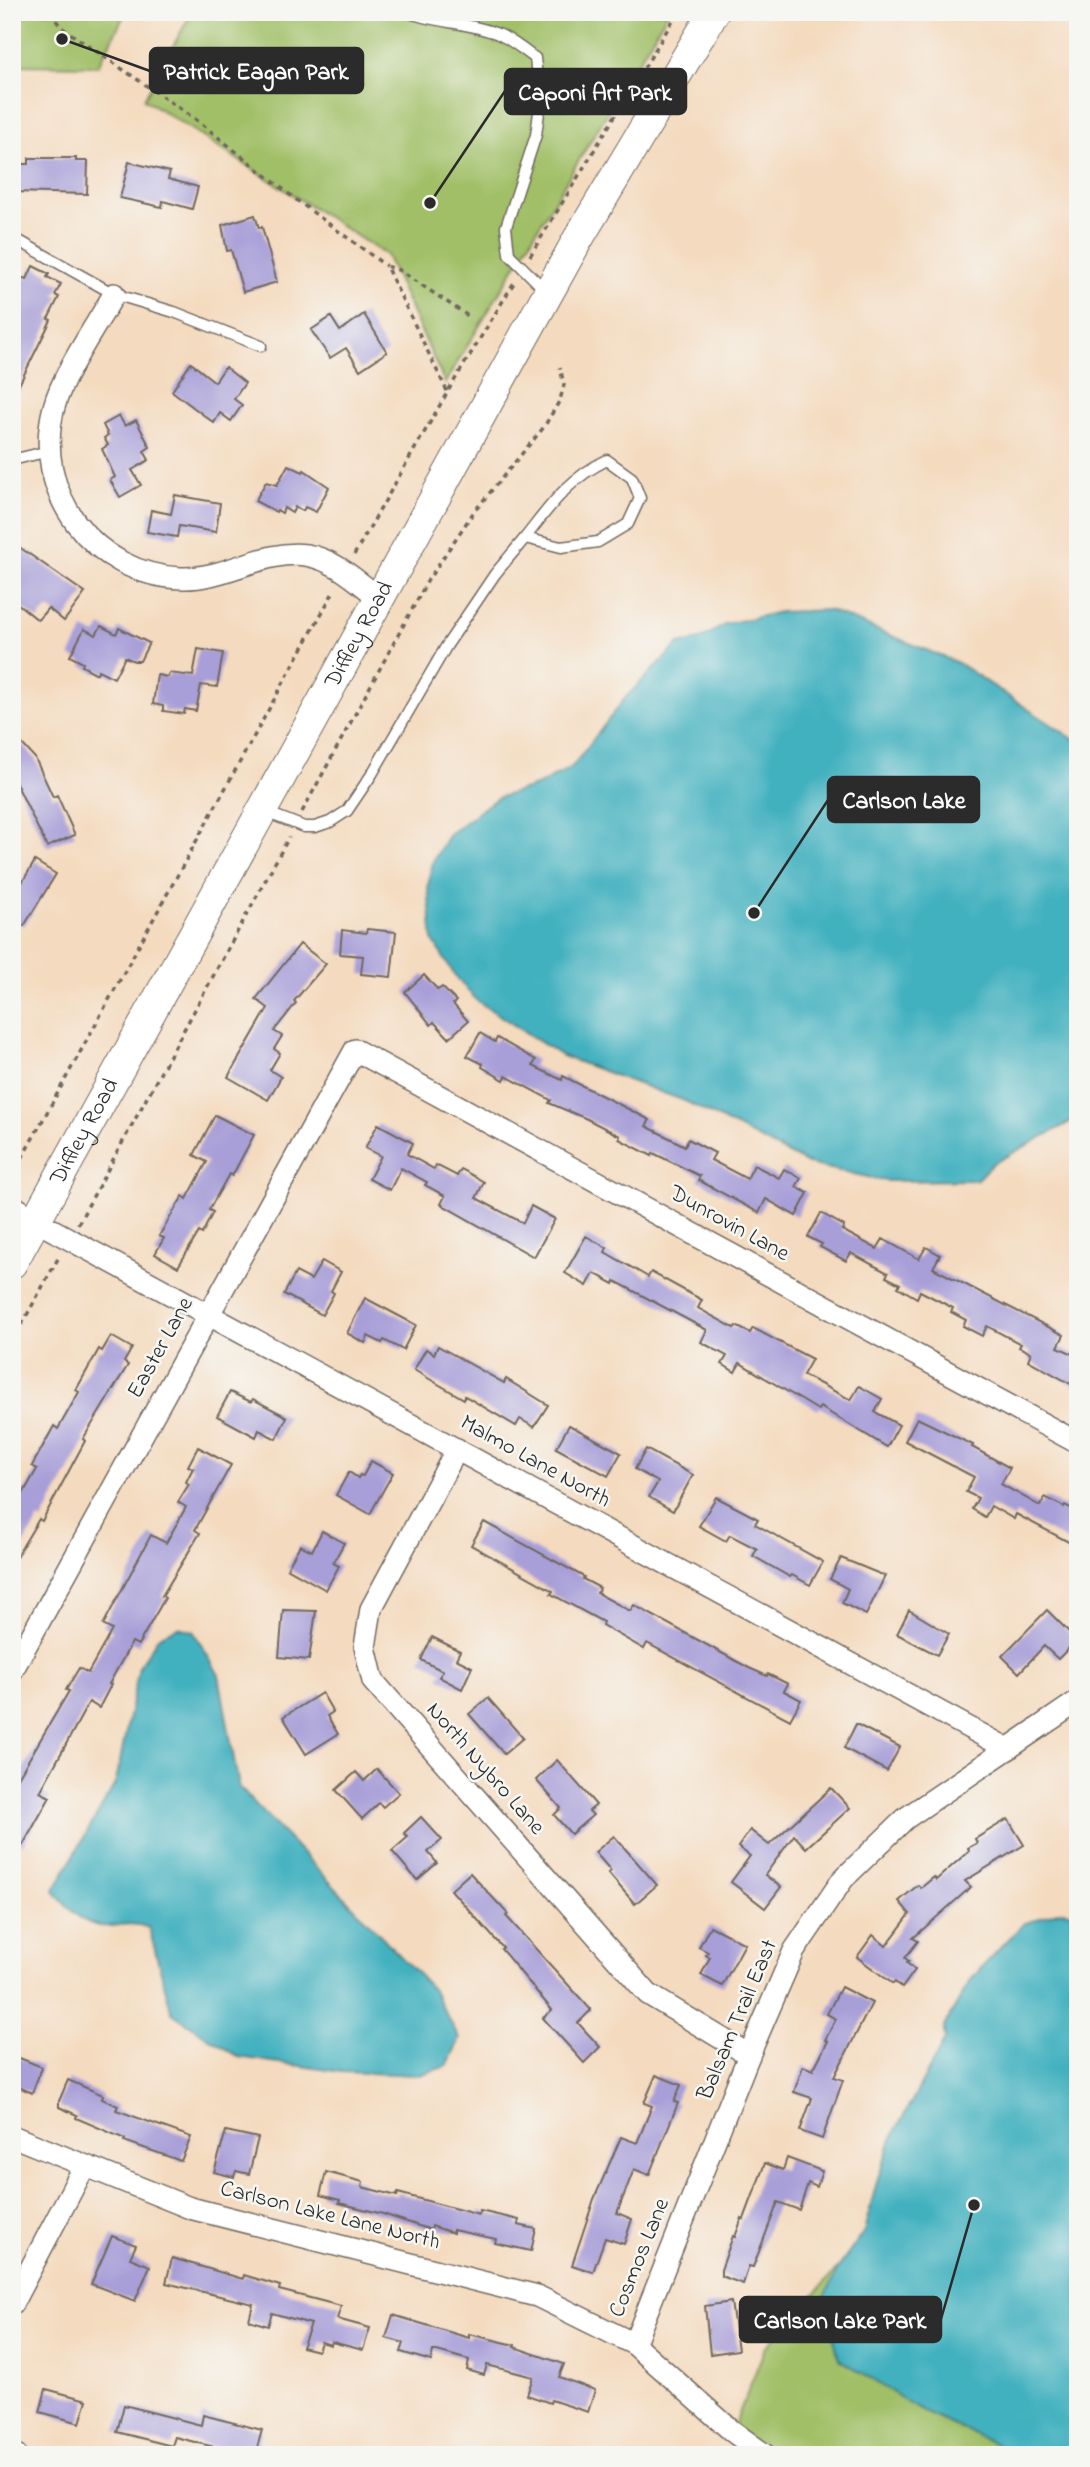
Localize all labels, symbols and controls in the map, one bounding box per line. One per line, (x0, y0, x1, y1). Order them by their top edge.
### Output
callout: Patrick Eagan Park (150, 48, 363, 93)
text: Patrick Eagan Park (164, 56, 349, 92)
callout: Caponi Art Park (505, 69, 686, 114)
text: Caponi Art Park (518, 77, 672, 112)
street label: Diffley Road (316, 575, 402, 695)
callout: Carlson Lake (828, 777, 979, 822)
text: Carlson Lake (842, 785, 967, 820)
street label: Diffley Road (41, 1072, 127, 1192)
street label: Dunrovin Lane (662, 1177, 796, 1271)
street label: Easter Lane (120, 1291, 203, 1405)
street label: Malmo Lane North (454, 1407, 616, 1517)
street label: North Nybro Lane (416, 1695, 553, 1845)
street label: Balsam Trail East (689, 1934, 787, 2106)
street label: Carlson Lake Lane North (217, 2173, 443, 2259)
street label: Cosmos Lane (601, 2193, 679, 2323)
callout: Carlson Lake Park (740, 2297, 941, 2342)
text: Carlson Lake Park (754, 2305, 927, 2340)

